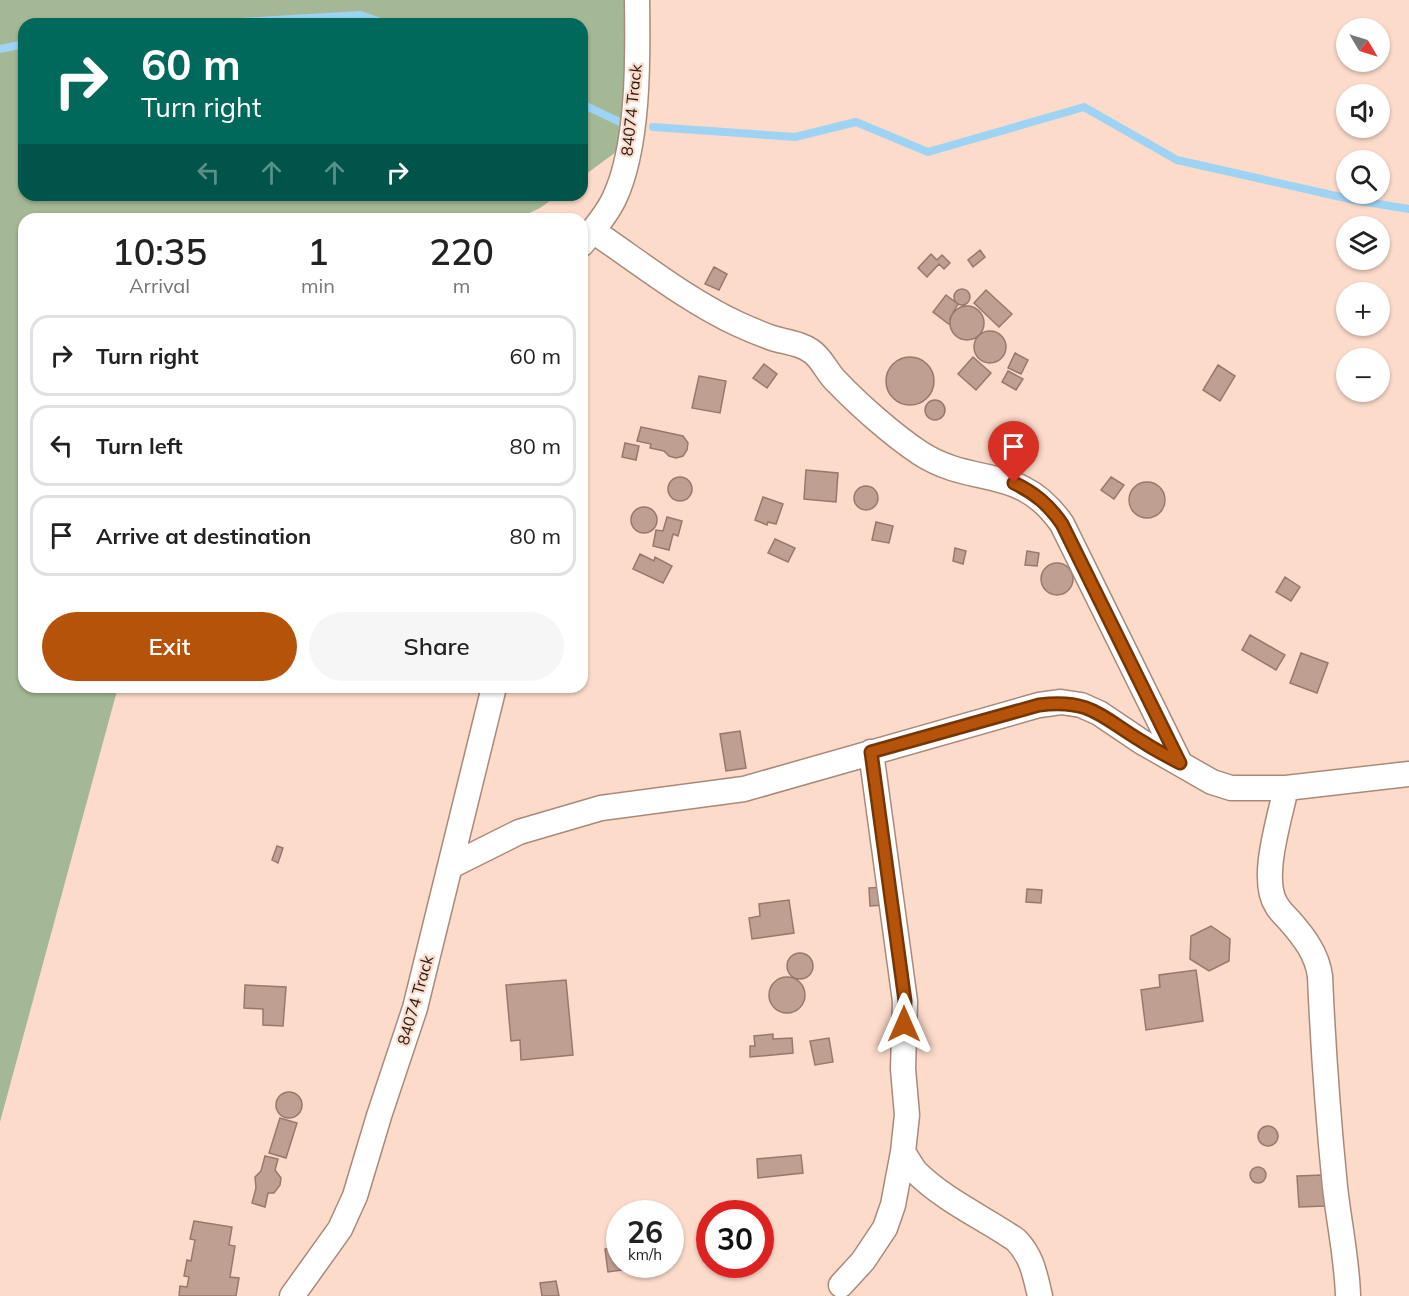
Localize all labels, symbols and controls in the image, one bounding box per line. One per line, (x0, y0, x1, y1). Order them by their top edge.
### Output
north arrow (1336, 18, 1390, 72)
map controls (1336, 18, 1390, 402)
text: 60 m (141, 38, 241, 91)
icon: right (42, 42, 120, 120)
street label: 84074 Track (616, 62, 646, 157)
button: sound (1336, 84, 1390, 138)
text: Turn right (141, 90, 261, 124)
button: search (1336, 150, 1390, 204)
icon: left (192, 156, 225, 189)
icon: ahead (255, 156, 288, 189)
icon: ahead (318, 156, 351, 189)
icon: right (381, 156, 414, 189)
button: layers (1336, 216, 1390, 270)
text: 10:35 (112, 229, 207, 274)
text: 1 (307, 229, 329, 274)
text: 220 (429, 229, 494, 274)
text: Arrival (129, 273, 190, 298)
text: min (301, 273, 335, 298)
text: m (453, 273, 470, 298)
button: + (1336, 282, 1390, 336)
icon: right (45, 339, 78, 372)
text: Turn right (96, 342, 199, 370)
text: 60 m (510, 342, 561, 370)
button: − (1336, 348, 1390, 402)
pin (988, 421, 1039, 483)
icon: left (45, 429, 78, 462)
icon: arrive (997, 430, 1030, 463)
text: Turn left (96, 432, 183, 460)
text: 80 m (510, 432, 561, 460)
icon: arrive (45, 519, 78, 552)
text: Arrive at destination (96, 522, 311, 550)
text: 80 m (510, 522, 561, 550)
button: Exit (42, 612, 297, 681)
button: Share (309, 612, 564, 681)
street label: 84074 Track (393, 952, 438, 1047)
position arrow (872, 992, 936, 1056)
speed limit sign: 30 (696, 1200, 774, 1278)
text: 26 (627, 1213, 663, 1251)
text: km/h (628, 1245, 662, 1264)

